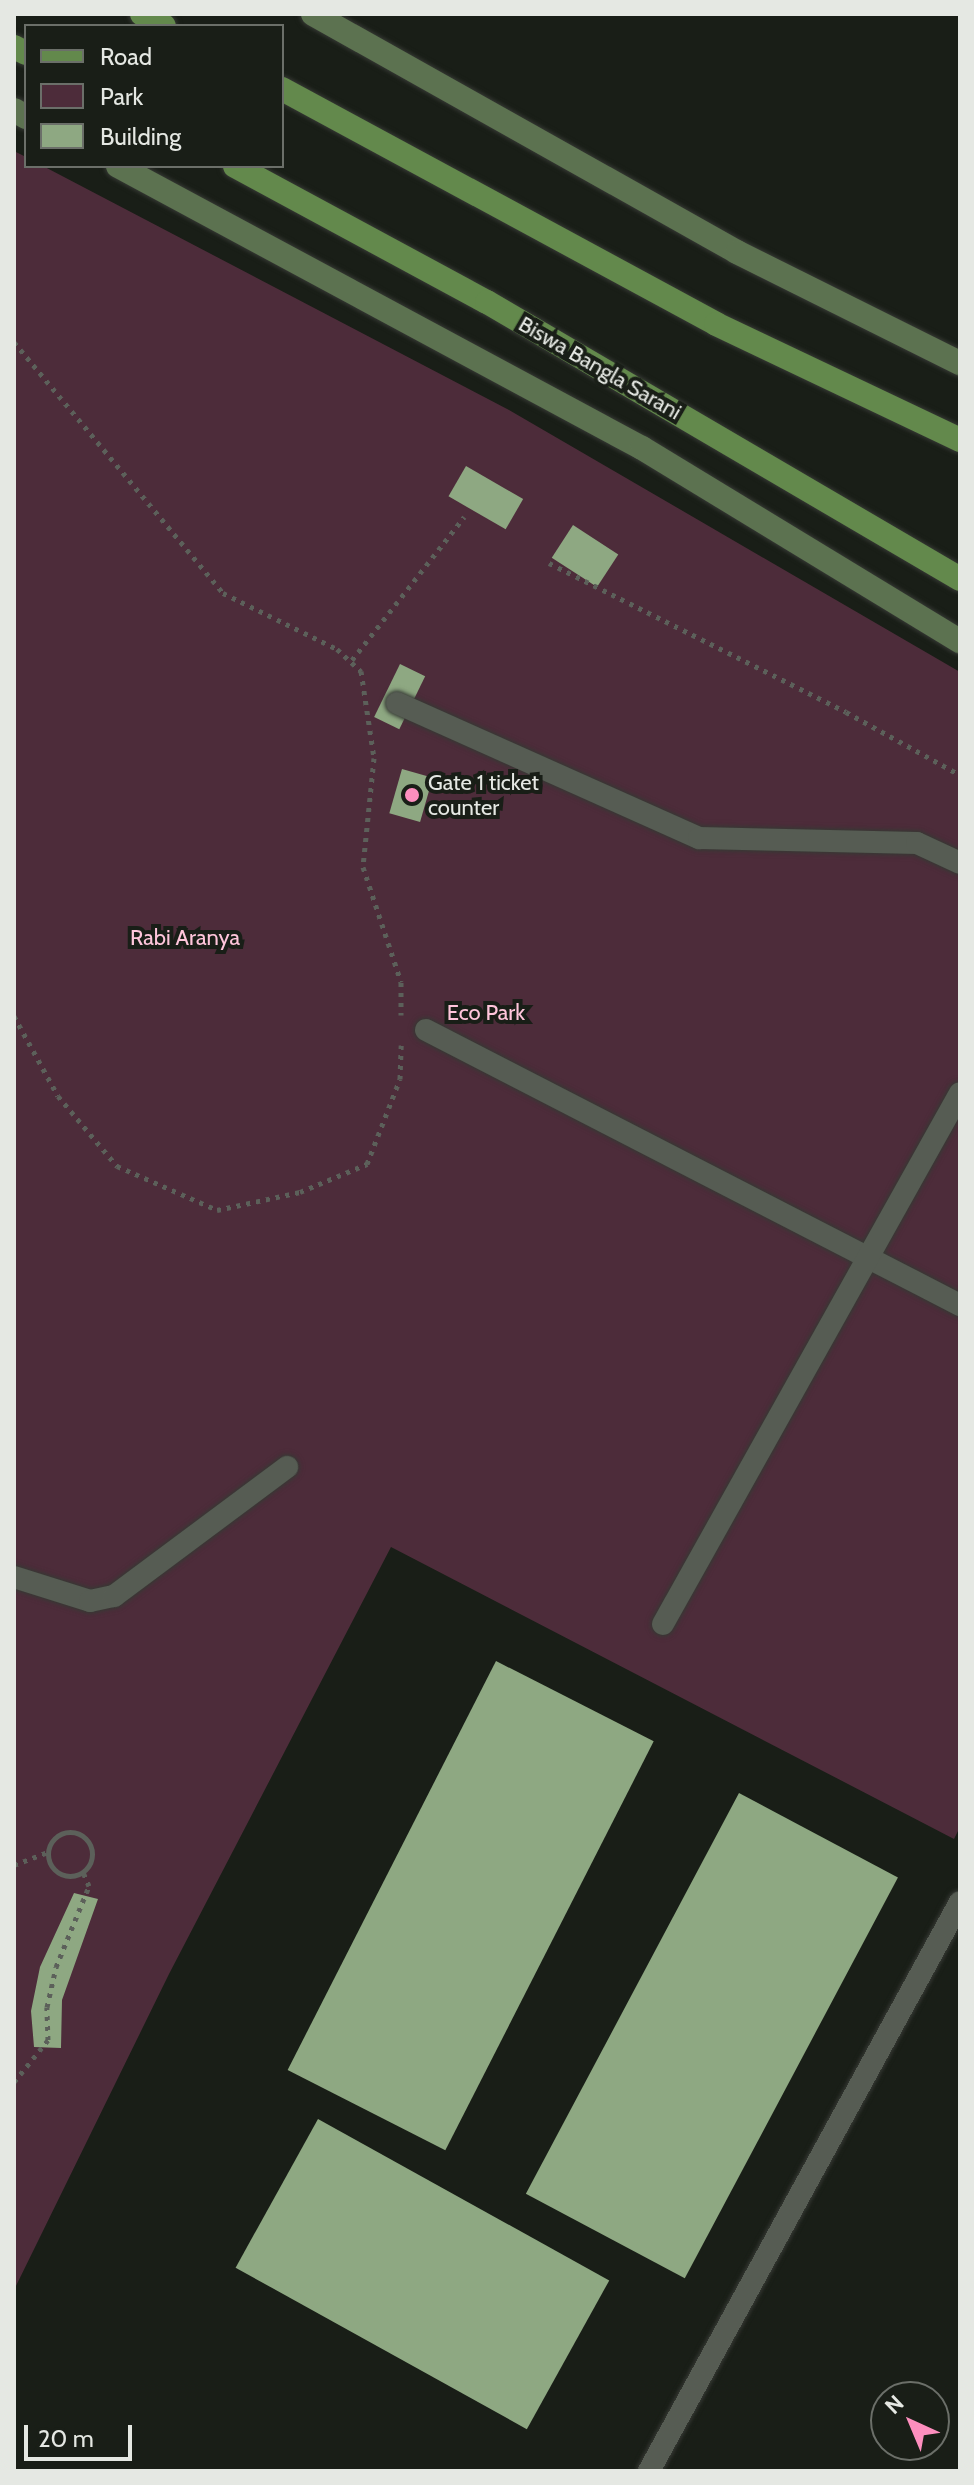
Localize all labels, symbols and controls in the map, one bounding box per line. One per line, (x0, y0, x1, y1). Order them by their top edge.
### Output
legend (24, 24, 284, 168)
text: Road (100, 42, 152, 71)
text: Park (100, 82, 143, 111)
text: Building (100, 122, 181, 151)
street label: Biswa Bangla Sarani (514, 311, 686, 425)
place label: Gate 1 ticket counter (428, 769, 539, 820)
marker: Gate 1 ticket counter (403, 786, 421, 804)
park label: Rabi Aranya (130, 925, 240, 951)
park label: Eco Park (447, 1000, 525, 1026)
north arrow (870, 2381, 950, 2461)
text: N (879, 2390, 909, 2420)
scale bar (28, 2409, 136, 2459)
text: 20 m (38, 2424, 94, 2453)

